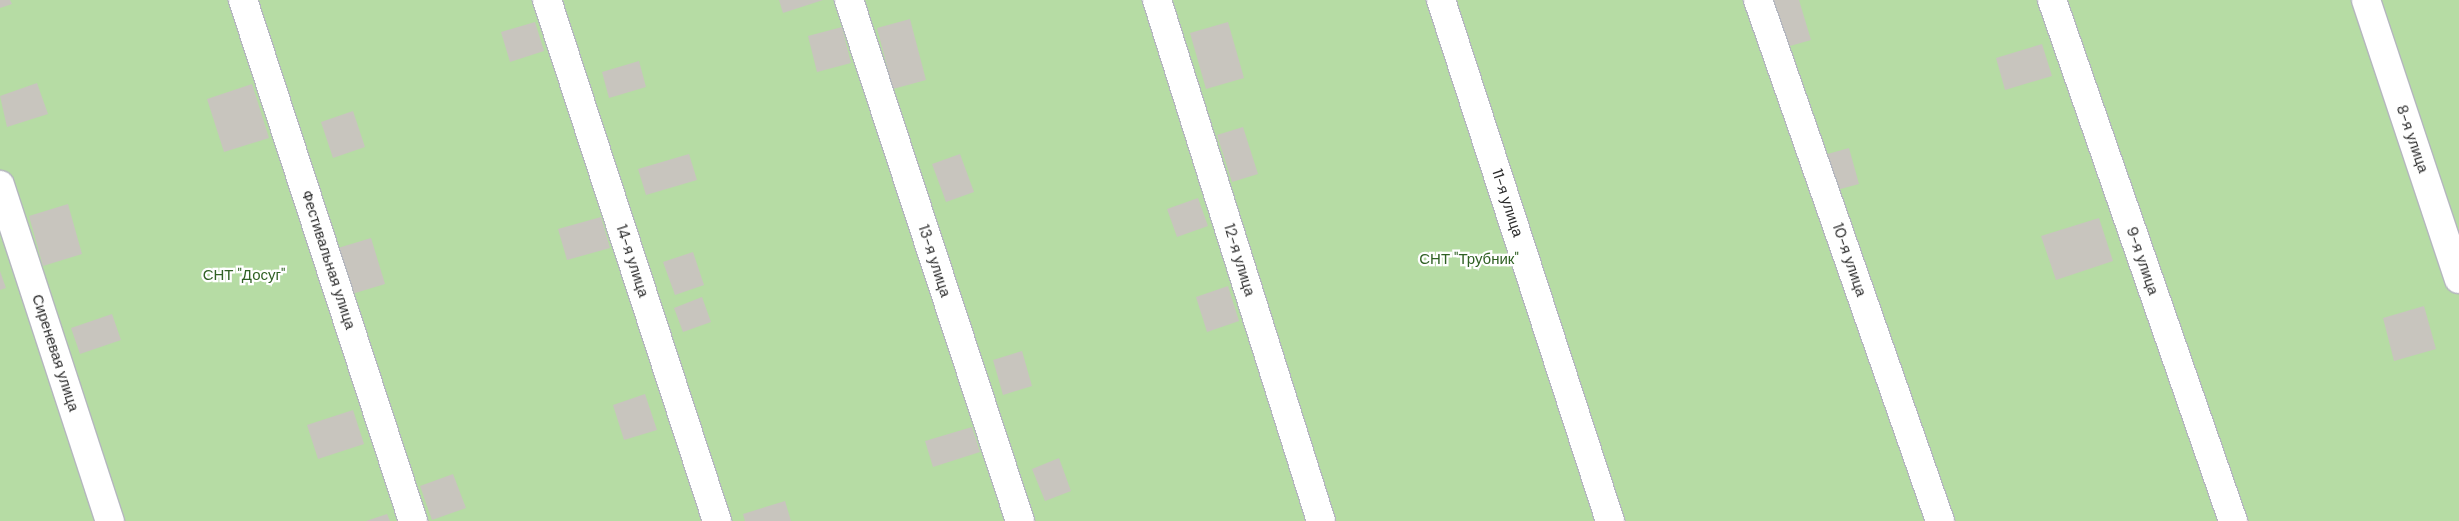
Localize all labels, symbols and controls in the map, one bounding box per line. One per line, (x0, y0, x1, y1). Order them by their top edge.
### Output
street label: 8-я улица (2392, 103, 2432, 175)
street label: 11-я улица (1487, 167, 1527, 239)
street label: Фестивальная улица (297, 188, 359, 332)
street label: 10-я улица (1828, 221, 1870, 299)
street label: 14-я улица (612, 222, 652, 300)
street label: 12-я улица (1219, 222, 1259, 298)
street label: 13-я улица (914, 223, 954, 299)
street label: 9-я улица (2122, 225, 2162, 297)
park label: СНТ "Трубник" (1419, 251, 1519, 269)
park label: СНТ "Досуг" (203, 267, 285, 285)
street label: Сиреневая улица (28, 292, 82, 414)

